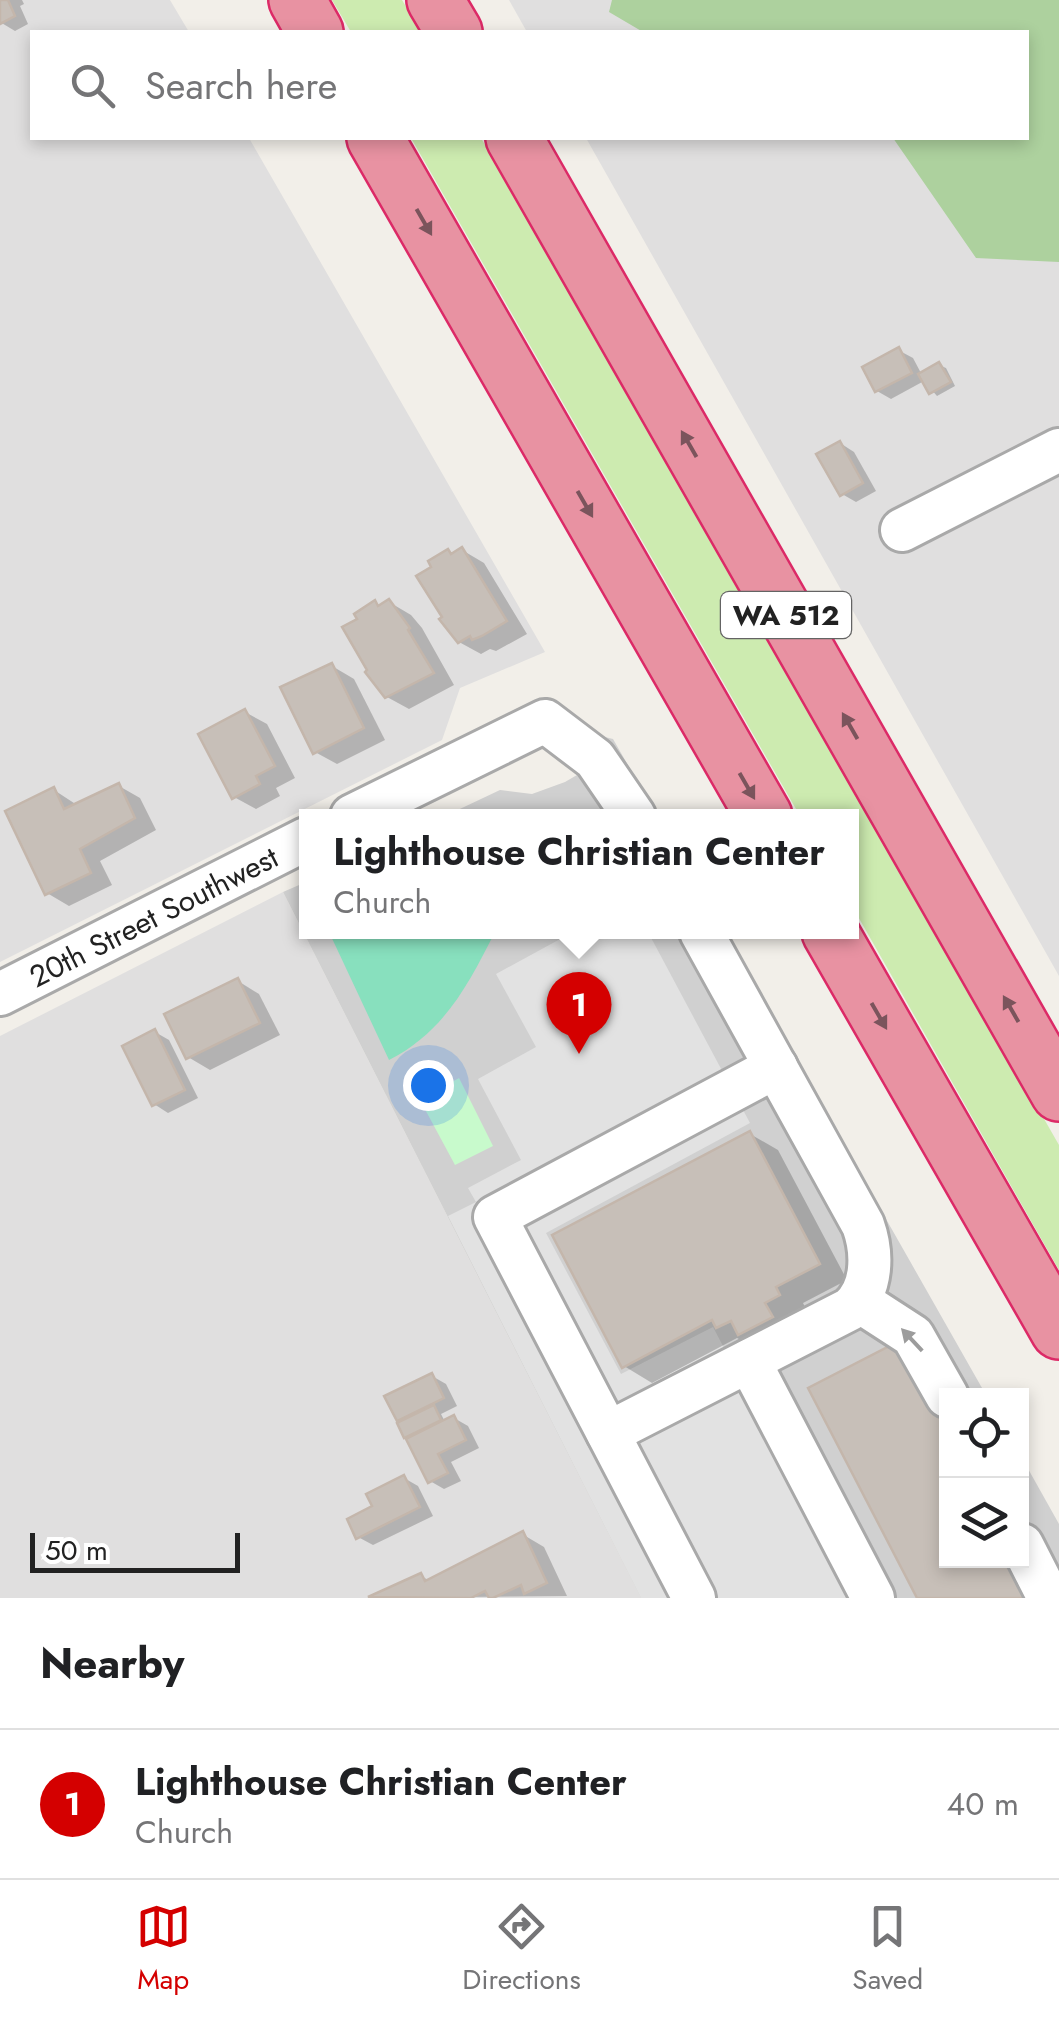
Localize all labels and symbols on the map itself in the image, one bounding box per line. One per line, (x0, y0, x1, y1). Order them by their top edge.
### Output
one-way arrow (414, 208, 432, 236)
one-way arrow (680, 430, 698, 458)
one-way arrow (576, 490, 594, 518)
road number: WA 512 (721, 592, 851, 638)
one-way arrow (841, 712, 858, 741)
one-way arrow (738, 772, 755, 800)
street label: 20th Street Southwest (22, 835, 286, 997)
pin: 1 (546, 972, 612, 1054)
one-way arrow (1002, 994, 1019, 1023)
one-way arrow (869, 1002, 887, 1030)
your location (403, 1060, 454, 1111)
one-way arrow (900, 1329, 923, 1353)
scale bar (30, 1528, 240, 1572)

